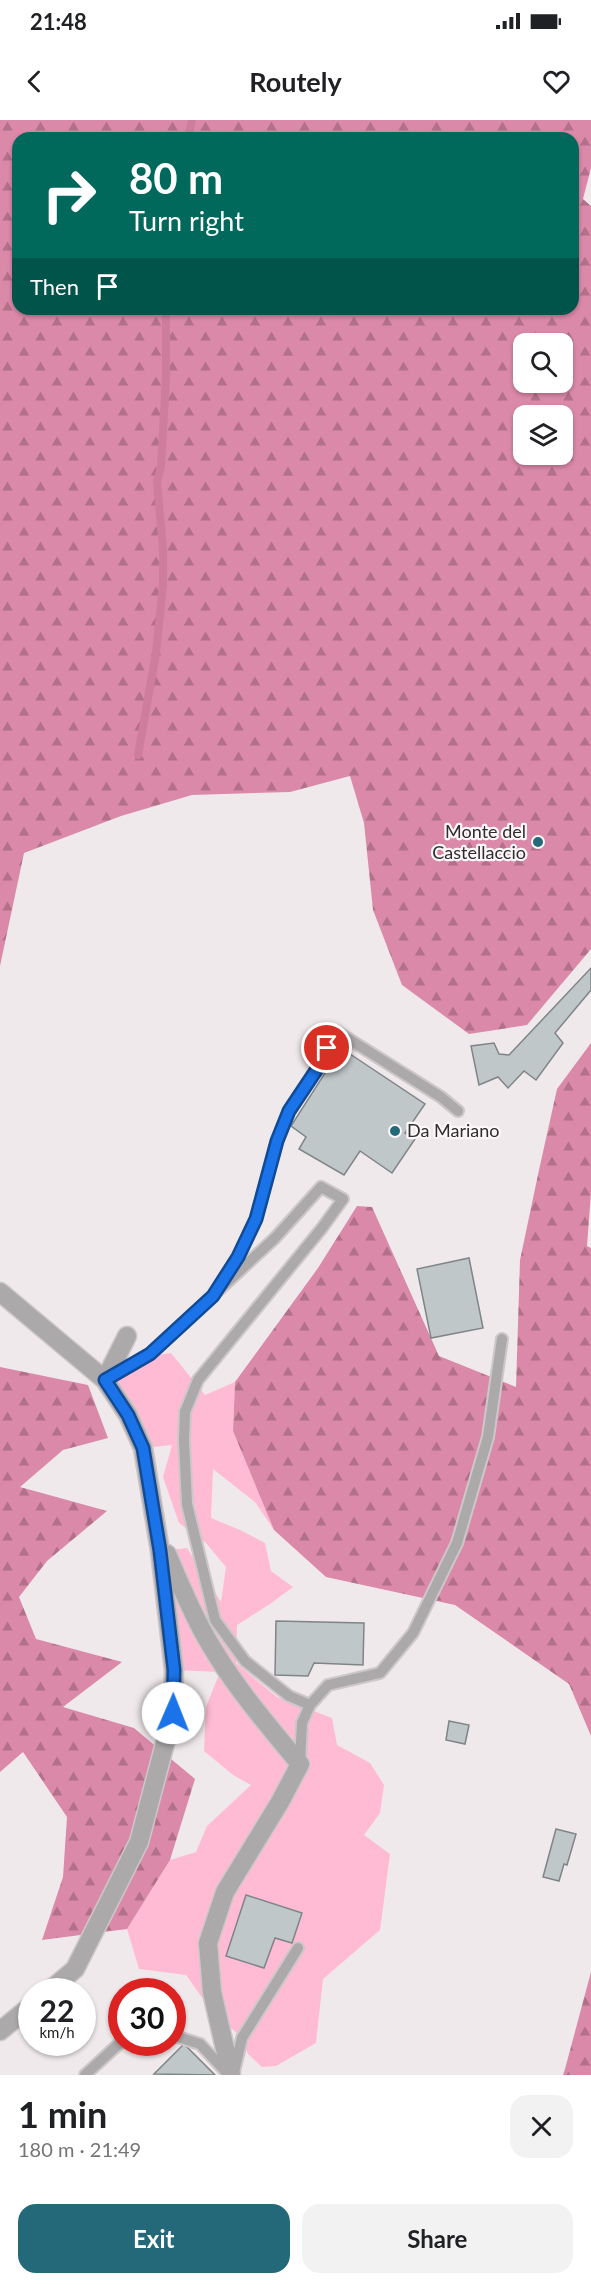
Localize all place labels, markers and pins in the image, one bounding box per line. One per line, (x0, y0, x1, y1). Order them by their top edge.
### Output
place label: Monte del Castellaccio (432, 820, 526, 863)
marker: Monte del Castellaccio (531, 835, 545, 849)
pin (301, 1022, 352, 1073)
place label: Da Mariano (407, 1119, 499, 1141)
marker: Da Mariano (388, 1124, 402, 1138)

